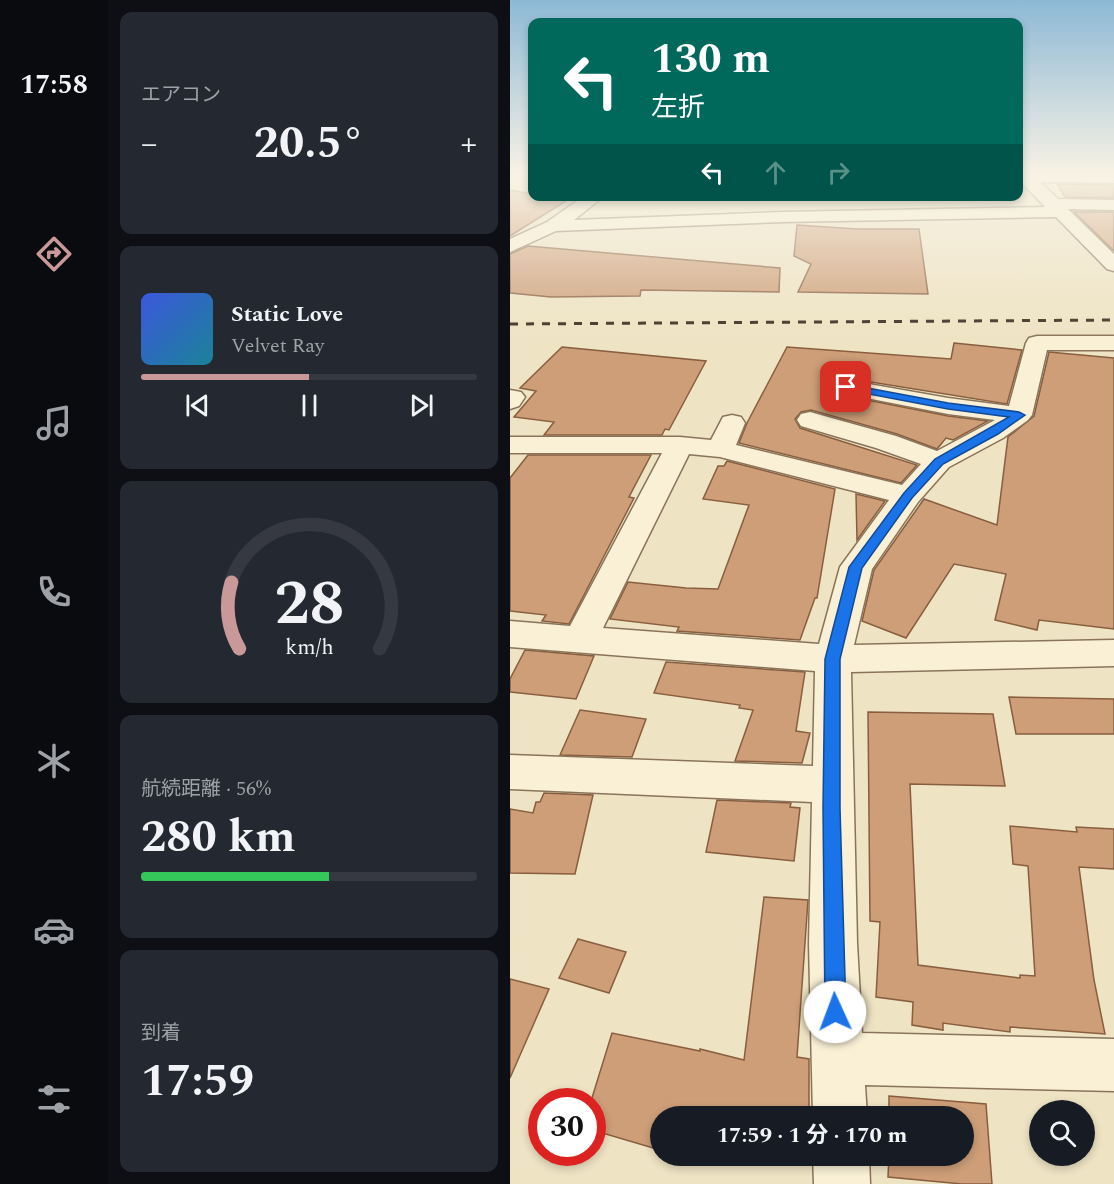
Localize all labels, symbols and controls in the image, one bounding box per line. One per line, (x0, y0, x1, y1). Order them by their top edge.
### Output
text: 130 m (651, 28, 770, 91)
icon: left (552, 42, 630, 120)
text: 17:58 (20, 64, 88, 106)
text: エアコン (141, 80, 221, 110)
text: 左折 (651, 87, 705, 129)
text: 20.5° (254, 109, 364, 178)
text: − (141, 119, 158, 169)
text: + (460, 119, 477, 169)
icon: left (696, 156, 729, 189)
icon: ahead (759, 156, 792, 189)
icon: right (822, 156, 855, 189)
icon: directions (33, 233, 75, 275)
text: Static Love (231, 298, 343, 331)
text: Velvet Ray (231, 331, 324, 361)
pin (820, 361, 871, 412)
icon: arrive (829, 370, 862, 403)
icon: previous (181, 389, 214, 422)
icon: pause (293, 389, 326, 422)
icon: next (405, 389, 438, 422)
icon: music (33, 402, 75, 444)
text: 28 (274, 557, 344, 652)
icon: phone (33, 571, 75, 613)
text: km/h (285, 631, 333, 664)
icon: climate (33, 740, 75, 782)
text: 航続距離 · 56% (141, 774, 271, 804)
text: 280 km (141, 803, 296, 872)
icon: car (33, 909, 75, 951)
position arrow (803, 980, 867, 1044)
text: 到着 (141, 1018, 181, 1048)
text: 17:59 (141, 1047, 254, 1116)
icon: filters (33, 1078, 75, 1120)
speed limit sign: 30 (528, 1088, 606, 1166)
map controls (1029, 1100, 1095, 1166)
button: search (1029, 1100, 1095, 1166)
text: 17:59 · 1 分 · 170 m (717, 1119, 907, 1152)

